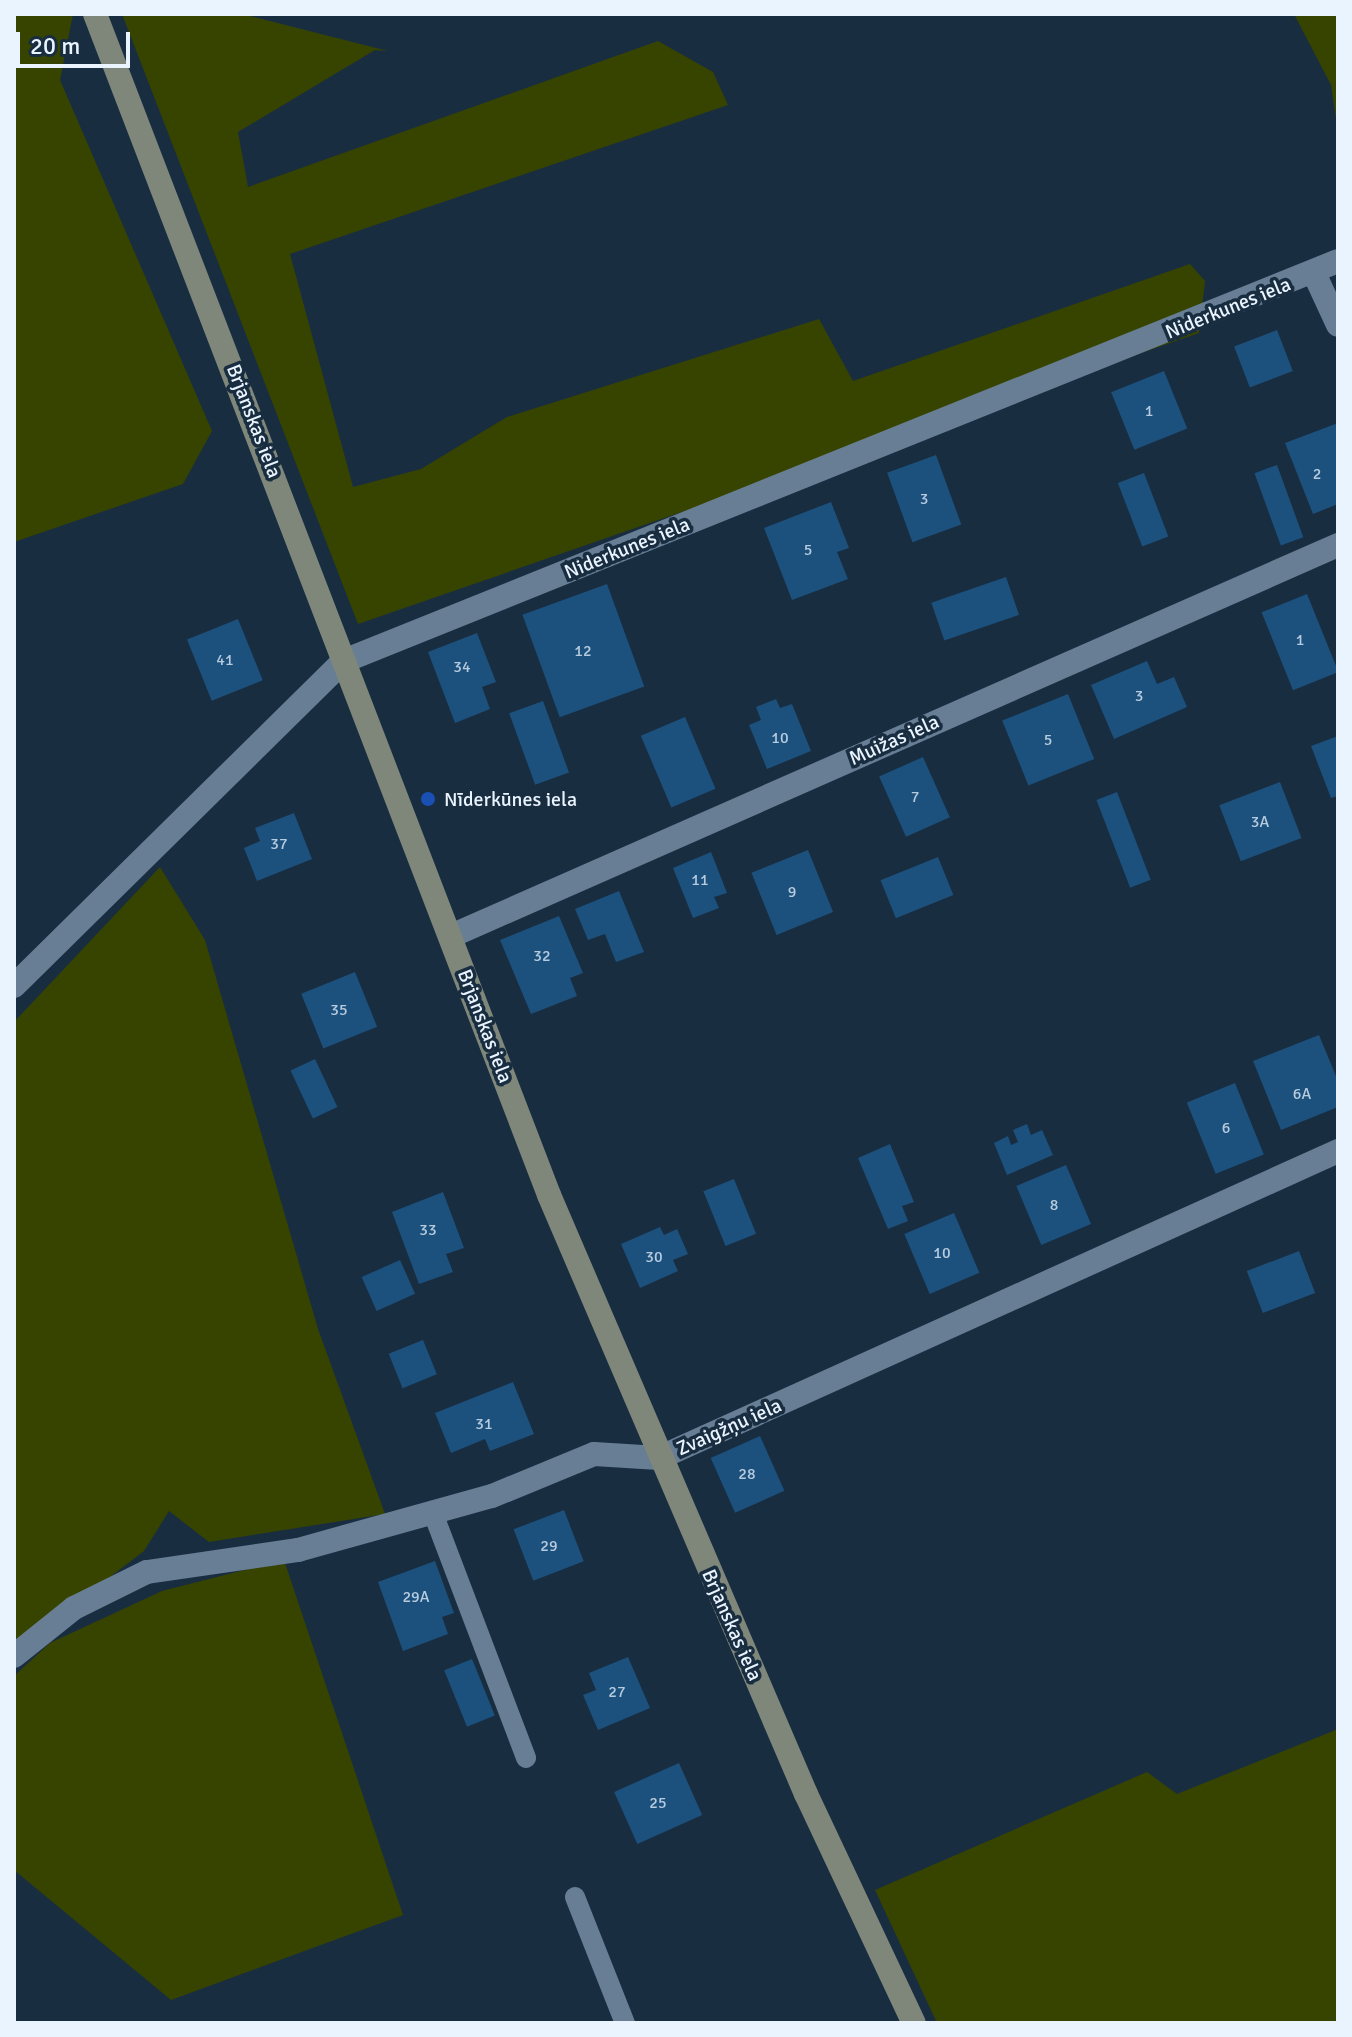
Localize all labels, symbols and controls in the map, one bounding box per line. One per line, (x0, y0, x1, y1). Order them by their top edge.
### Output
scale bar (20, 16, 134, 66)
text: 20 m (30, 31, 80, 61)
street label: Niderkunes iela (1162, 272, 1294, 344)
street label: Brjanskas iela (221, 361, 287, 481)
house number: 1 (1145, 401, 1153, 421)
house number: 2 (1313, 464, 1321, 484)
house number: 3 (920, 489, 928, 509)
street label: Niderkunes iela (561, 512, 693, 584)
house number: 5 (804, 540, 812, 560)
house number: 1 (1296, 630, 1304, 650)
house number: 12 (574, 641, 592, 661)
house number: 41 (216, 650, 234, 670)
house number: 34 (453, 657, 471, 677)
house number: 3 (1135, 686, 1143, 706)
street label: Muižas iela (845, 709, 943, 771)
house number: 10 (771, 728, 789, 748)
house number: 5 (1044, 730, 1052, 750)
place label: Nīderkūnes iela (444, 787, 577, 811)
house number: 7 (911, 787, 919, 807)
marker: Nīderkūnes iela (419, 790, 437, 808)
house number: 3A (1251, 812, 1269, 832)
house number: 37 (270, 834, 288, 854)
house number: 11 (691, 870, 709, 890)
house number: 9 (788, 882, 796, 902)
house number: 32 (533, 946, 551, 966)
street label: Brjanskas iela (452, 966, 518, 1086)
house number: 35 (330, 1000, 348, 1020)
house number: 6A (1293, 1084, 1311, 1104)
house number: 6 (1222, 1118, 1230, 1138)
house number: 8 (1050, 1195, 1058, 1215)
house number: 33 (419, 1220, 437, 1240)
house number: 10 (933, 1243, 951, 1263)
house number: 30 (645, 1247, 663, 1267)
street label: Zvaigžņu iela (673, 1393, 785, 1461)
house number: 31 (475, 1414, 493, 1434)
house number: 28 (738, 1464, 756, 1484)
house number: 29 (540, 1536, 558, 1556)
street label: Brjanskas iela (697, 1565, 767, 1685)
house number: 29A (402, 1587, 430, 1607)
house number: 27 (608, 1682, 626, 1702)
house number: 25 (649, 1793, 667, 1813)

